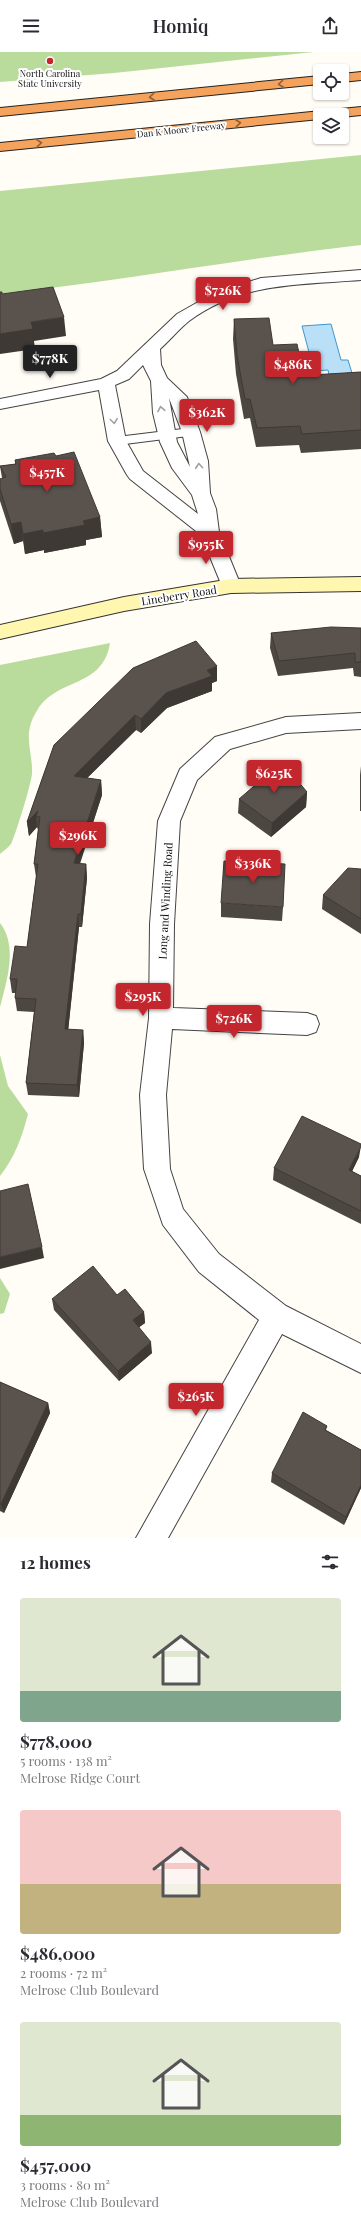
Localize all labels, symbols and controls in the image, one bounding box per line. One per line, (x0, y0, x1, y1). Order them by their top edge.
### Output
text: Homiq (152, 14, 209, 38)
icon: menu (20, 15, 42, 37)
icon: share (319, 15, 341, 37)
marker: North Carolina State University (45, 56, 55, 66)
map controls (313, 64, 349, 144)
button: locate (313, 64, 349, 100)
place label: North Carolina State University (18, 67, 82, 89)
one-way arrow (278, 79, 284, 88)
one-way arrow (149, 92, 155, 101)
button: layers (313, 108, 349, 144)
street label: Dan K Moore Freeway (136, 118, 226, 140)
one-way arrow (235, 119, 241, 128)
one-way arrow (36, 139, 42, 148)
pin: $726K (195, 277, 251, 311)
text: $726K (205, 281, 241, 298)
pin: $778K (22, 345, 78, 379)
text: $778K (32, 349, 68, 366)
pin: $486K (265, 351, 321, 385)
text: $486K (274, 355, 312, 372)
pin: $362K (179, 399, 235, 433)
text: $362K (188, 403, 226, 420)
one-way arrow (157, 406, 165, 413)
one-way arrow (109, 418, 118, 424)
pin: $457K (19, 459, 75, 493)
text: $457K (29, 463, 65, 480)
one-way arrow (195, 463, 204, 469)
pin: $955K (178, 531, 234, 565)
text: $955K (188, 535, 224, 552)
street label: Lineberry Road (140, 582, 218, 608)
pin: $625K (246, 760, 302, 794)
text: $625K (256, 764, 292, 781)
pin: $296K (50, 822, 106, 856)
text: $296K (59, 826, 97, 843)
street label: Long and Winding Road (154, 841, 176, 960)
pin: $336K (225, 850, 281, 884)
text: $336K (235, 854, 271, 871)
pin: $295K (115, 983, 171, 1017)
text: $295K (125, 987, 161, 1004)
pin: $726K (206, 1005, 262, 1039)
text: $726K (216, 1009, 252, 1026)
pin: $265K (168, 1383, 224, 1417)
text: $265K (178, 1387, 214, 1404)
text: 12 homes (20, 1551, 91, 1573)
icon: filters (319, 1551, 341, 1573)
icon: home (145, 1624, 217, 1696)
text: $778,000 (20, 1730, 92, 1752)
text: 5 rooms · 138 m² (20, 1752, 112, 1769)
text: Melrose Ridge Court (20, 1769, 140, 1786)
icon: home (145, 1836, 217, 1908)
text: $486,000 (20, 1942, 95, 1964)
text: 2 rooms · 72 m² (20, 1964, 107, 1981)
text: Melrose Club Boulevard (20, 1981, 159, 1998)
icon: home (145, 2048, 217, 2120)
text: $457,000 (20, 2154, 91, 2176)
text: 3 rooms · 80 m² (20, 2176, 110, 2193)
text: Melrose Club Boulevard (20, 2193, 159, 2210)

